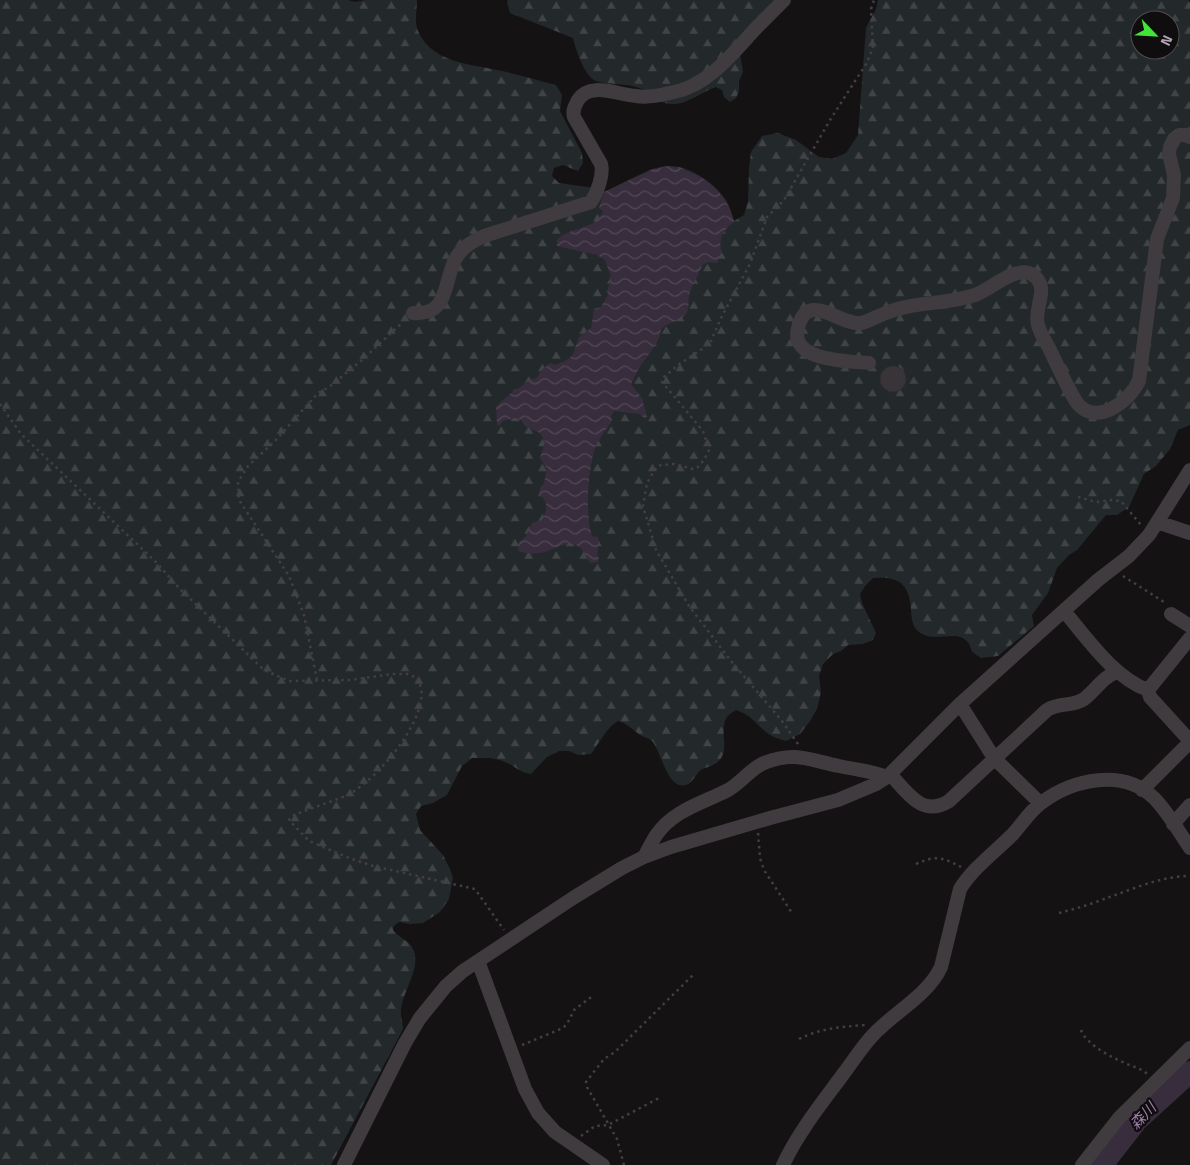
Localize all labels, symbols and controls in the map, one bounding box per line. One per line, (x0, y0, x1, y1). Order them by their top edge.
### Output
north arrow (1130, 10, 1180, 60)
text: N (1156, 32, 1179, 50)
water label: 森川 (1124, 1095, 1163, 1134)

